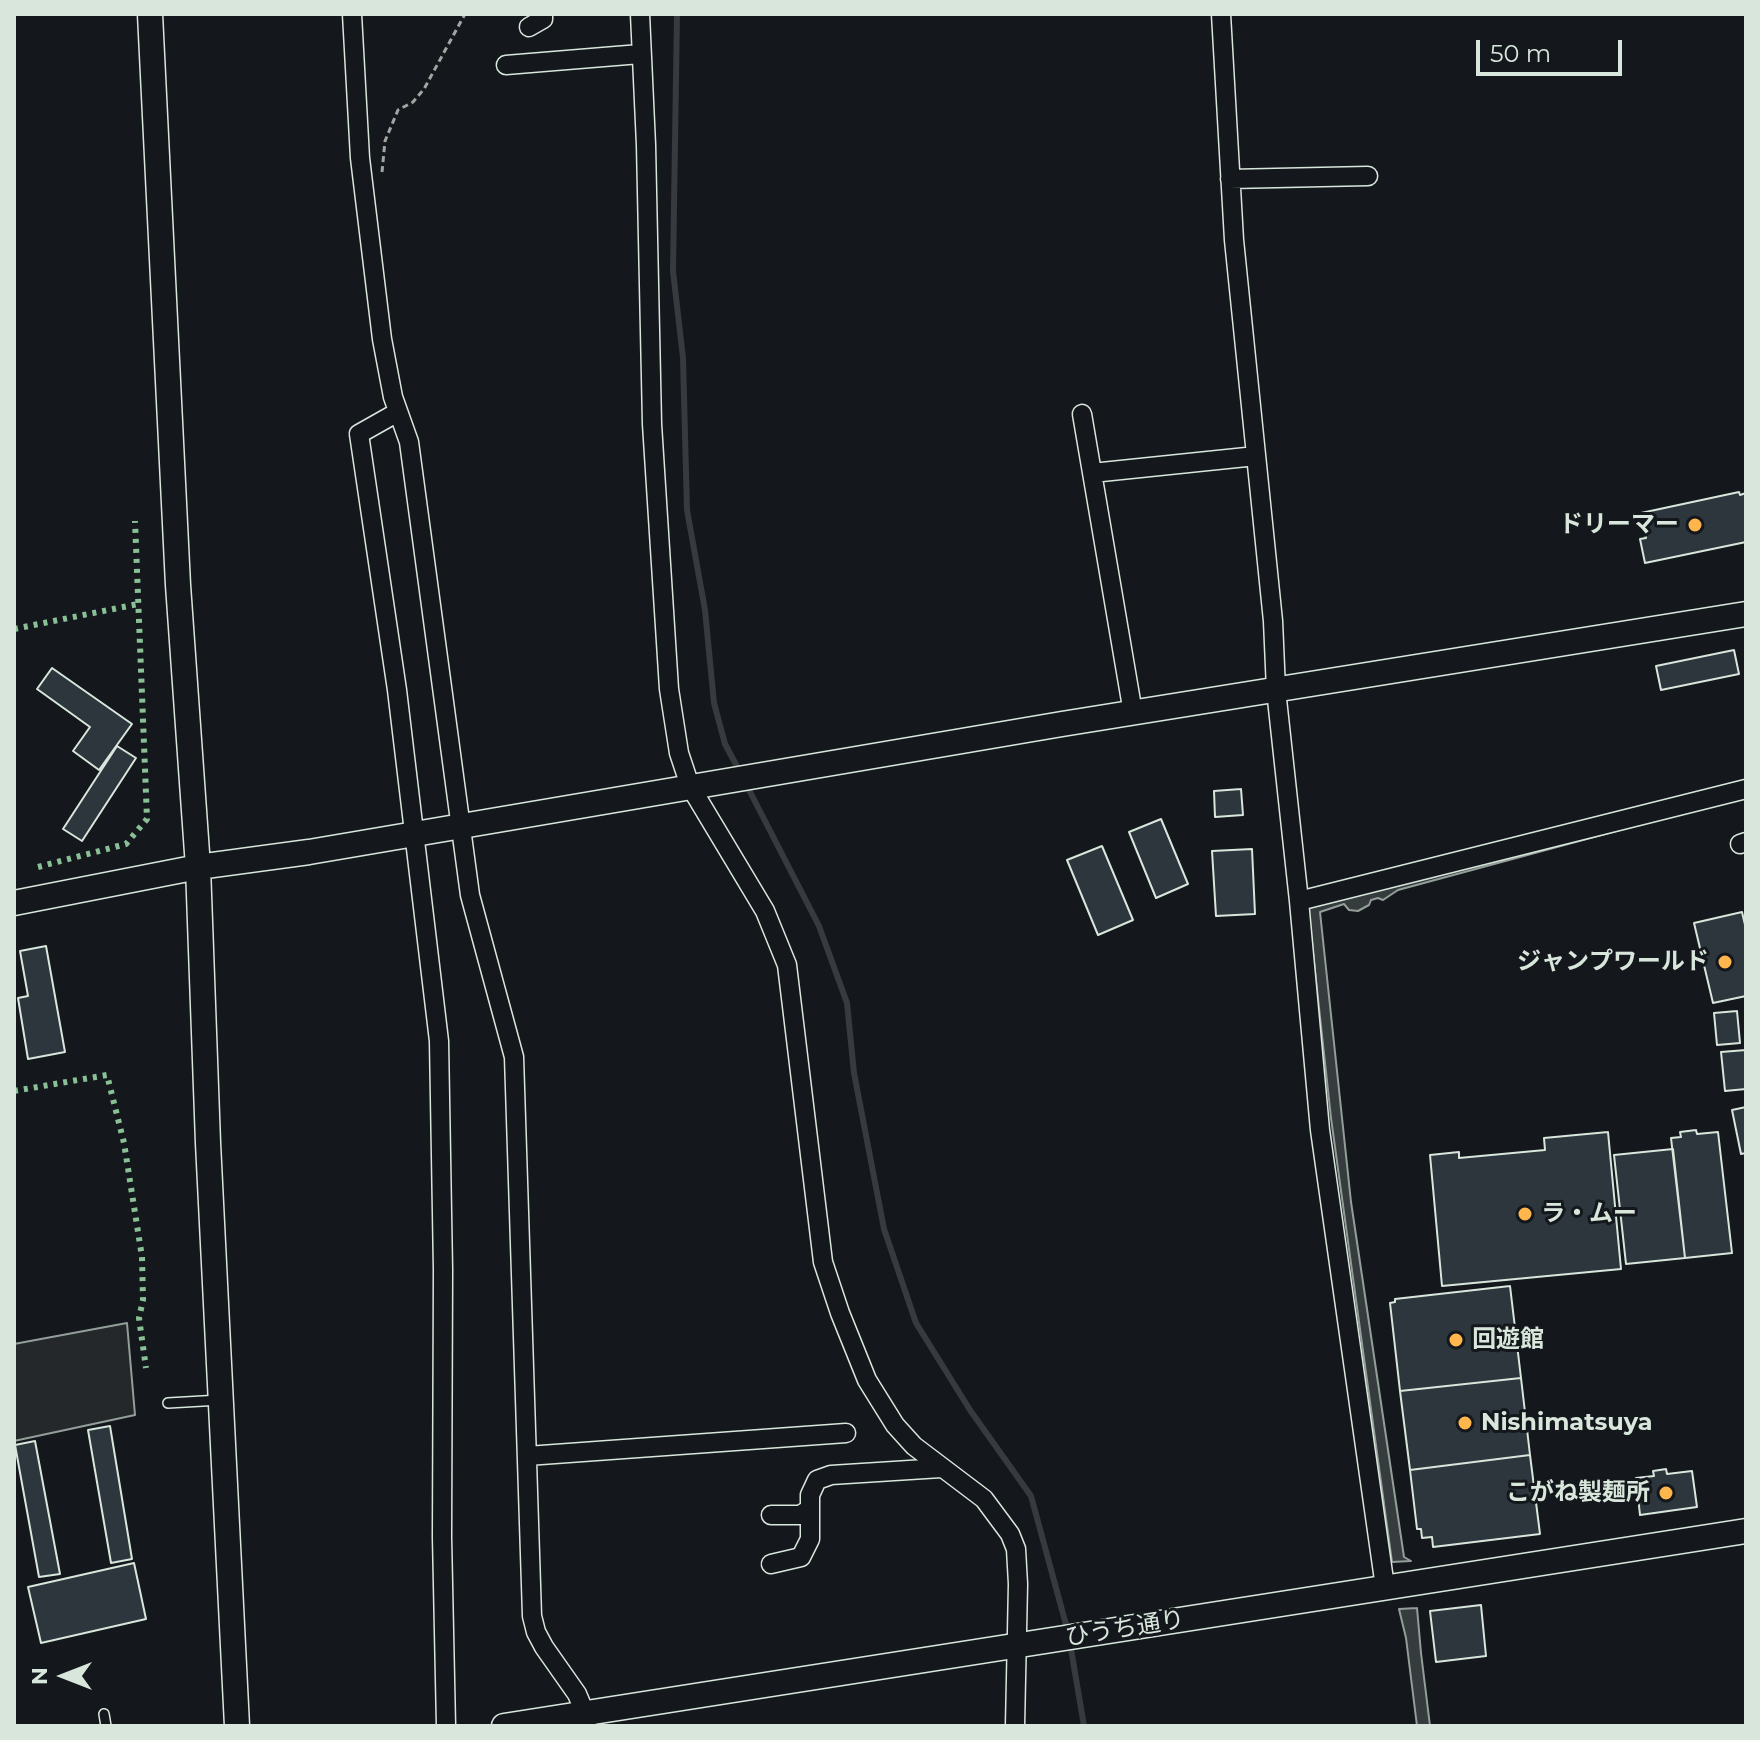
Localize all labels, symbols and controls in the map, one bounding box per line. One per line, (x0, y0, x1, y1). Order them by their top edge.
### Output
scale bar (1480, 24, 1626, 74)
text: 50 m (1490, 39, 1551, 68)
place label: ドリーマー (1559, 511, 1679, 539)
marker: ドリーマー (1686, 516, 1704, 534)
place label: ジャンプワールド (1517, 948, 1709, 976)
marker: ジャンプワールド (1716, 953, 1734, 971)
place label: ラ・ムー (1541, 1200, 1637, 1228)
marker: ラ・ムー (1516, 1205, 1534, 1223)
place label: 回遊館 (1472, 1326, 1544, 1354)
marker: 回遊館 (1447, 1331, 1465, 1349)
place label: Nishimatsuya (1481, 1409, 1652, 1437)
marker: Nishimatsuya (1456, 1414, 1474, 1432)
place label: こがね製麺所 (1506, 1479, 1650, 1507)
marker: こがね製麺所 (1657, 1484, 1675, 1502)
street label: ひうち通り (1063, 1605, 1187, 1653)
north arrow (24, 1636, 104, 1716)
text: N (26, 1667, 53, 1685)

